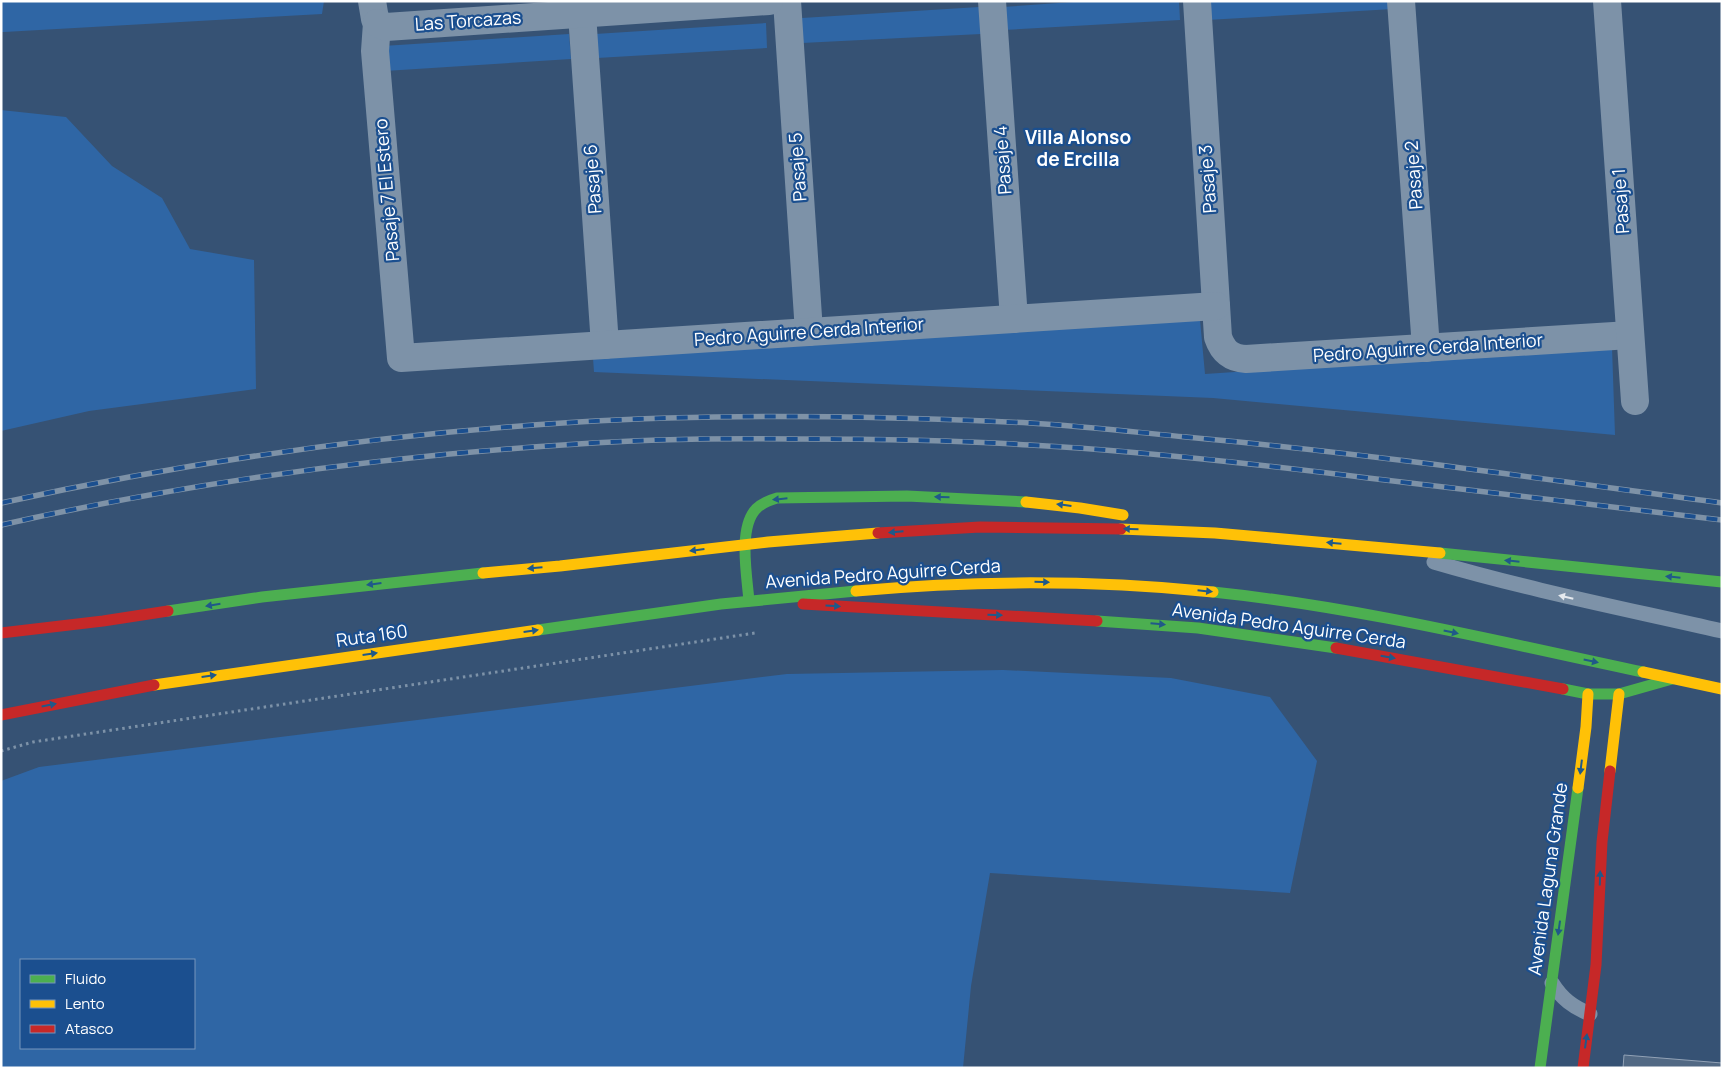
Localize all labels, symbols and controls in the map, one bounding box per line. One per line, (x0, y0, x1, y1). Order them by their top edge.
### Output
street label: Las Torcazas (414, 4, 522, 36)
street label: Pasaje 7 El Estero (368, 118, 404, 263)
district label: Villa Alonso de Ercilla (1025, 124, 1131, 172)
street label: Pasaje 4 (988, 125, 1016, 195)
street label: Pasaje 5 (783, 132, 811, 202)
street label: Pasaje 2 (1399, 140, 1427, 210)
street label: Pasaje 6 (578, 143, 606, 215)
street label: Pasaje 3 (1193, 144, 1221, 214)
street label: Pasaje 1 (1606, 168, 1634, 235)
street label: Pedro Aguirre Cerda Interior (693, 311, 925, 351)
street label: Pedro Aguirre Cerda Interior (1312, 327, 1544, 367)
one-way arrow (934, 493, 950, 501)
one-way arrow (772, 495, 788, 503)
one-way arrow (1056, 501, 1072, 509)
one-way arrow (1123, 525, 1139, 533)
one-way arrow (888, 528, 904, 536)
one-way arrow (1326, 539, 1342, 547)
one-way arrow (689, 546, 705, 554)
street label: Avenida Pedro Aguirre Cerda (765, 553, 1001, 593)
one-way arrow (1503, 556, 1519, 564)
one-way arrow (527, 565, 543, 573)
one-way arrow (1665, 573, 1681, 581)
one-way arrow (1035, 578, 1051, 586)
one-way arrow (365, 580, 381, 588)
one-way arrow (1197, 587, 1213, 595)
one-way arrow (1558, 592, 1573, 600)
street label: Avenida Pedro Aguirre Cerda (1171, 597, 1408, 653)
one-way arrow (204, 601, 220, 609)
one-way arrow (825, 602, 841, 610)
one-way arrow (988, 611, 1004, 619)
street label: Ruta 160 (335, 618, 409, 652)
one-way arrow (1150, 621, 1166, 629)
one-way arrow (523, 627, 539, 635)
one-way arrow (1443, 628, 1459, 636)
one-way arrow (362, 649, 378, 657)
one-way arrow (1380, 653, 1396, 661)
one-way arrow (1583, 657, 1598, 665)
one-way arrow (201, 672, 217, 680)
one-way arrow (41, 700, 57, 708)
one-way arrow (1577, 759, 1585, 775)
street label: Avenida Laguna Grande (1522, 781, 1572, 977)
one-way arrow (1596, 870, 1604, 886)
one-way arrow (1554, 920, 1562, 936)
legend (20, 959, 195, 1049)
text: Fluido (65, 968, 106, 989)
text: Lento (65, 993, 105, 1014)
text: Atasco (65, 1018, 113, 1039)
one-way arrow (1582, 1032, 1590, 1048)

